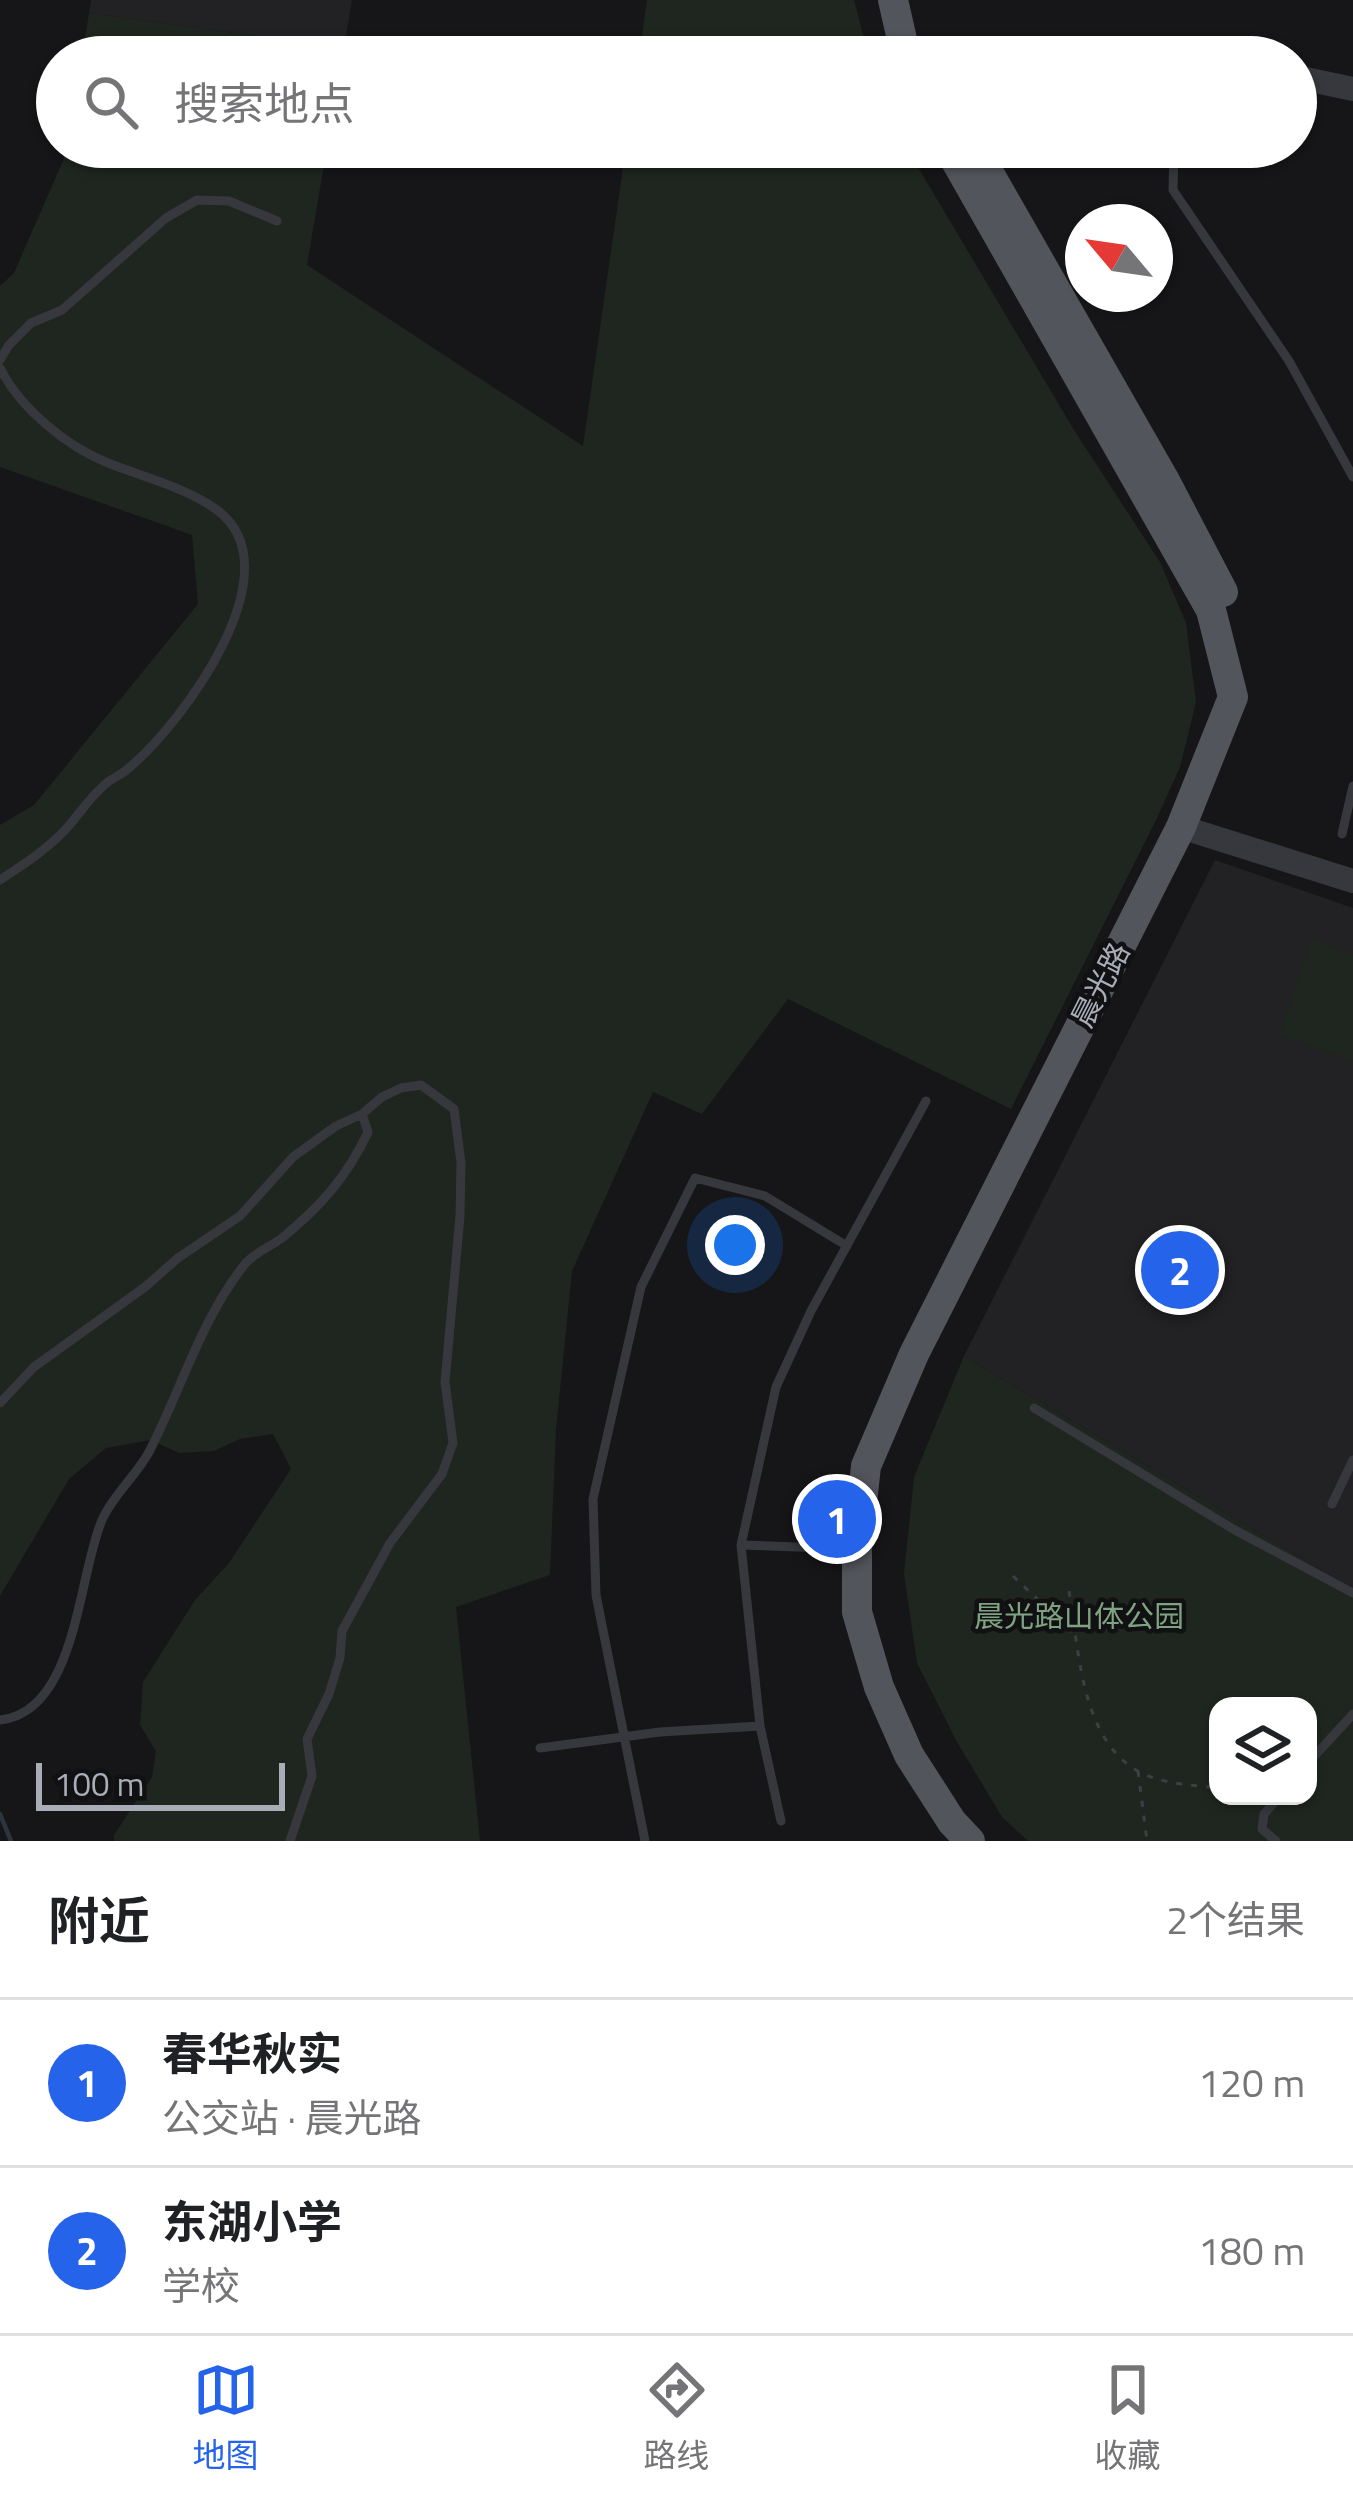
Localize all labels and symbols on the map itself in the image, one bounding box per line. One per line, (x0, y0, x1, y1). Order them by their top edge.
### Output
north arrow (1065, 204, 1173, 312)
street label: 晨光路 (1059, 934, 1141, 1035)
your location (705, 1215, 765, 1275)
pin: 2 (1141, 1225, 1219, 1315)
pin: 1 (798, 1474, 876, 1564)
park label: 晨光路山体公园 (974, 1593, 1184, 1639)
scale bar (36, 1757, 285, 1810)

